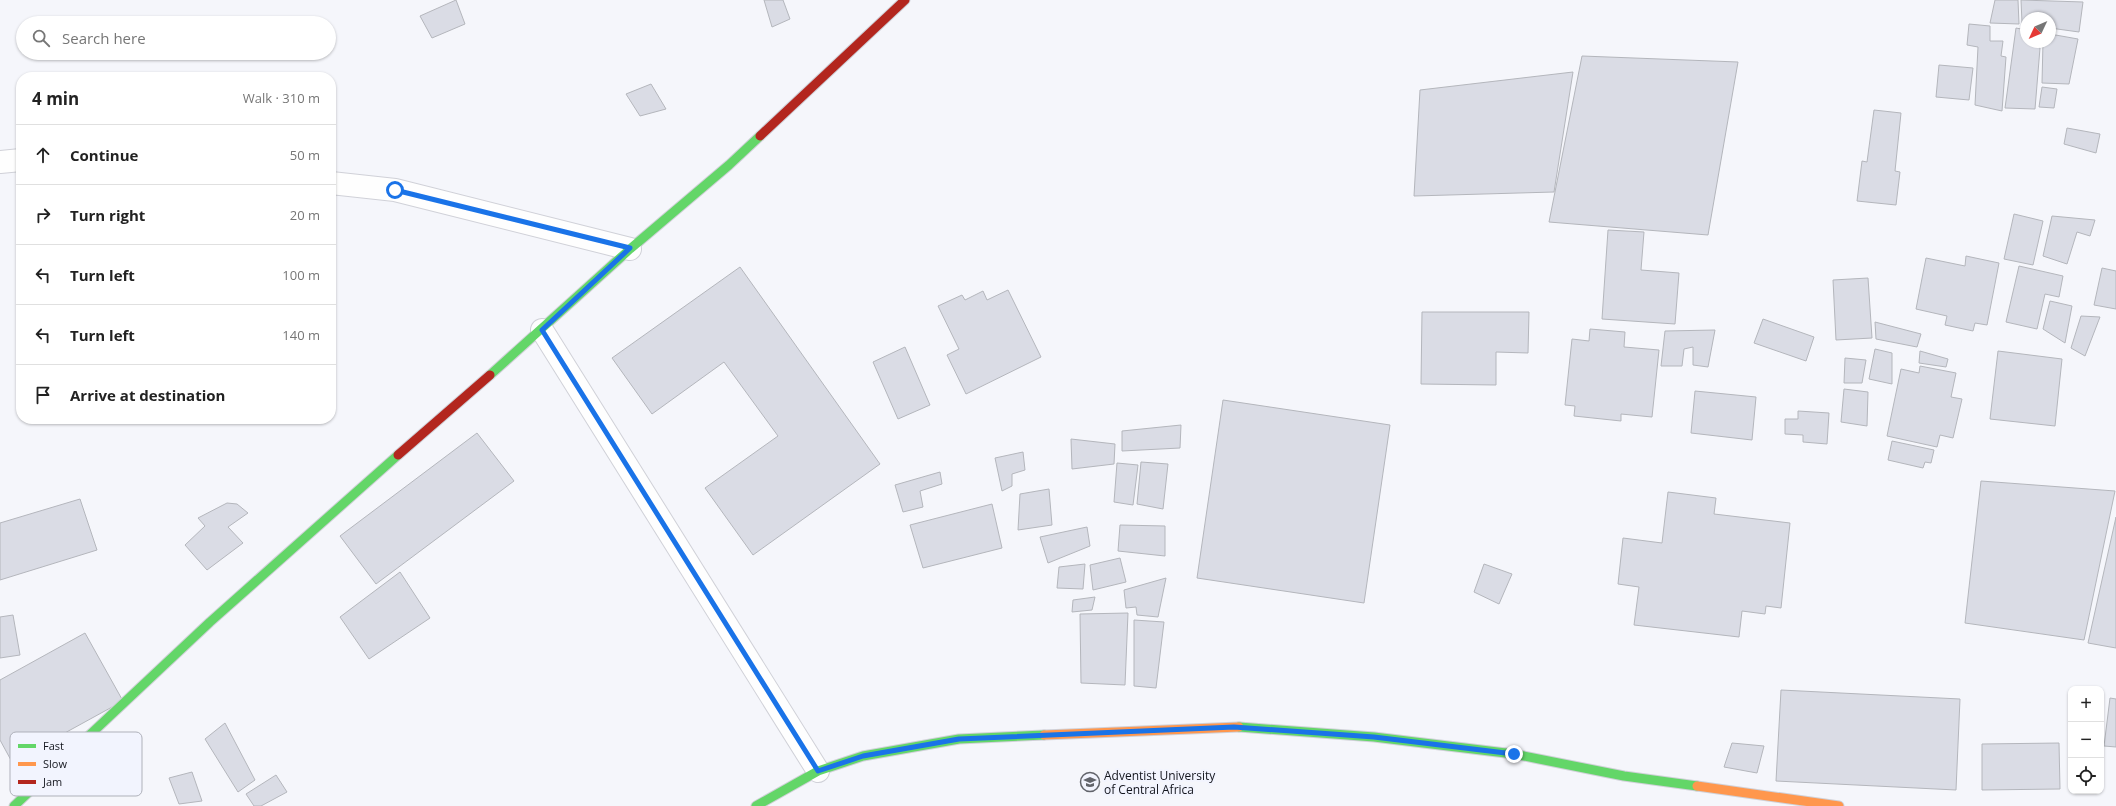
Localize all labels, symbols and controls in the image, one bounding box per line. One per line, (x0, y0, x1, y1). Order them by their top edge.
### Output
north arrow (2020, 12, 2056, 48)
search box (16, 16, 336, 60)
icon: search (30, 27, 52, 49)
text: Search here (62, 28, 146, 48)
text: 4 min (32, 87, 79, 110)
text: Walk · 310 m (243, 89, 320, 107)
icon: ahead (32, 144, 54, 166)
text: Continue (70, 145, 138, 165)
text: 50 m (290, 146, 320, 164)
route start (386, 181, 404, 199)
icon: right (32, 204, 54, 226)
text: Turn right (70, 205, 145, 225)
text: 20 m (290, 206, 320, 224)
icon: left (32, 264, 54, 286)
text: Turn left (70, 265, 135, 285)
text: 100 m (282, 266, 320, 284)
icon: left (32, 324, 54, 346)
text: Turn left (70, 325, 135, 345)
text: 140 m (282, 326, 320, 344)
icon: arrive (32, 384, 54, 406)
text: Arrive at destination (70, 385, 225, 405)
map controls (2068, 686, 2104, 794)
button: + (2068, 686, 2104, 722)
button: − (2068, 722, 2104, 758)
legend (10, 732, 142, 796)
text: Fast (43, 738, 64, 753)
route end (1505, 745, 1523, 763)
text: Slow (43, 756, 67, 771)
button: locate (2068, 758, 2104, 794)
place label: Adventist University of Central Africa (1104, 767, 1216, 798)
school or university icon: Adventist University of Central Africa (1079, 771, 1101, 793)
text: Jam (42, 774, 62, 789)

